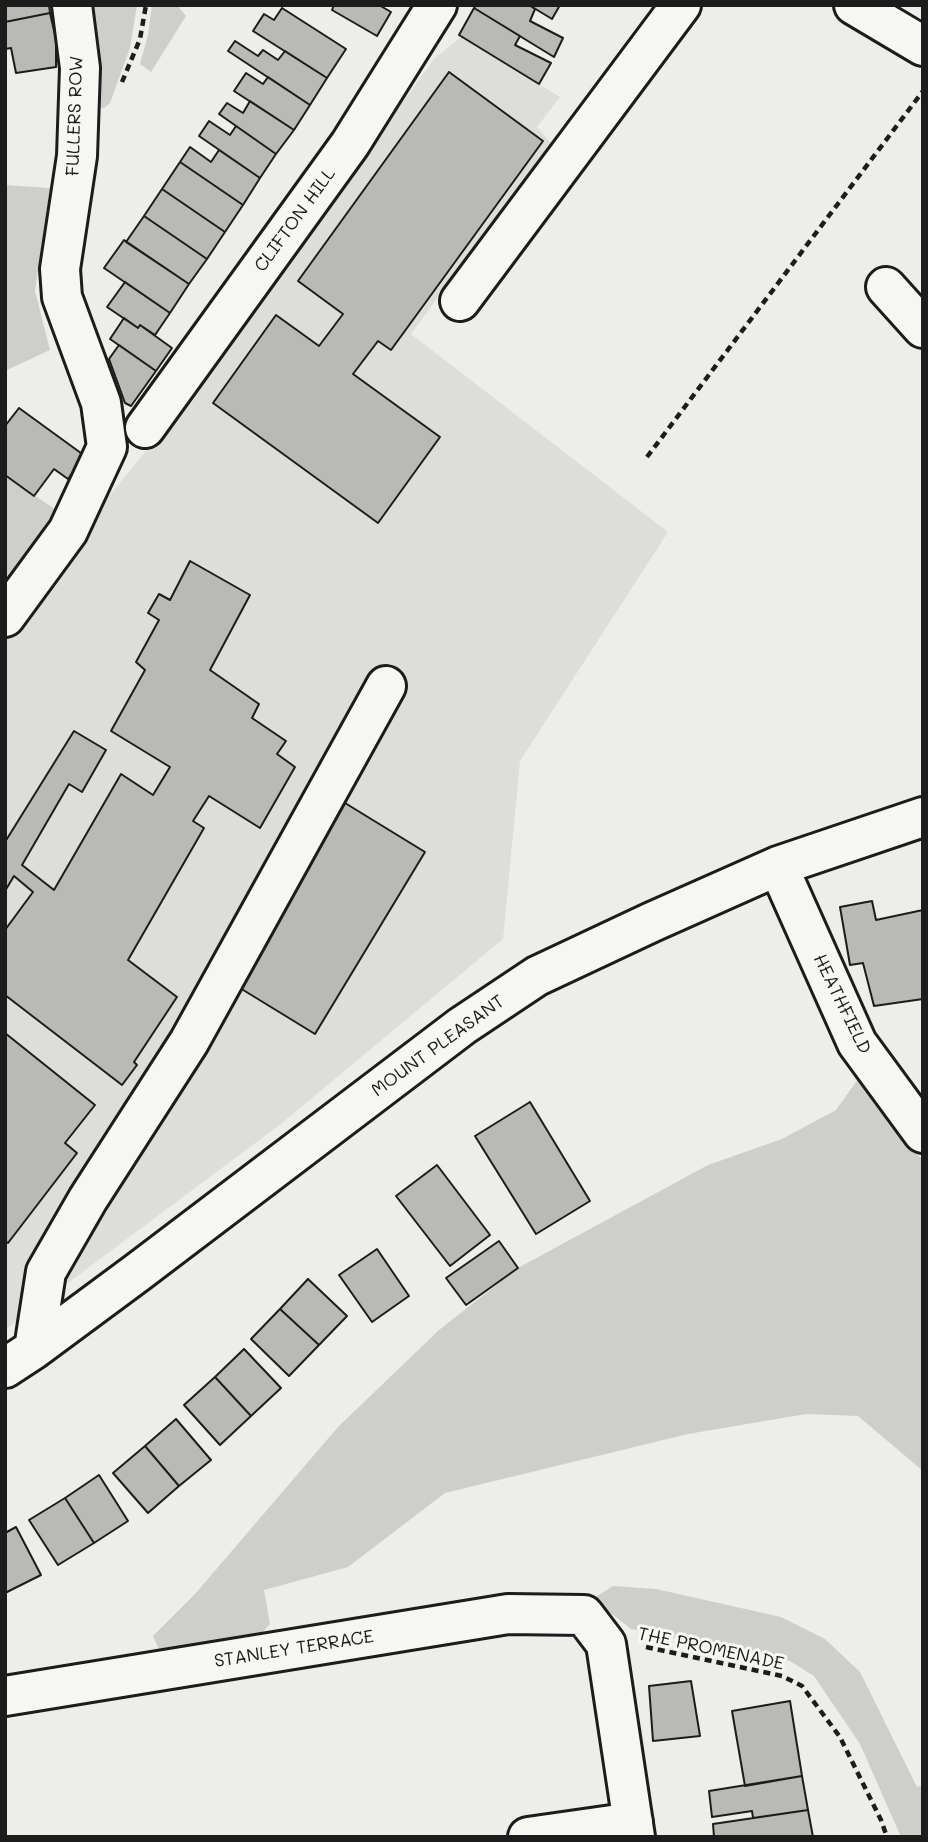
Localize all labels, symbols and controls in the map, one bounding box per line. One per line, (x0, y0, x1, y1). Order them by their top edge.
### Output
street label: FULLERS ROW (62, 55, 88, 177)
street label: CLIFTON HILL (250, 164, 340, 276)
street label: HEATHFIELD (808, 950, 876, 1058)
street label: MOUNT PLEASANT (367, 991, 509, 1101)
street label: THE PROMENADE (636, 1623, 786, 1675)
street label: STANLEY TERRACE (213, 1626, 375, 1672)

